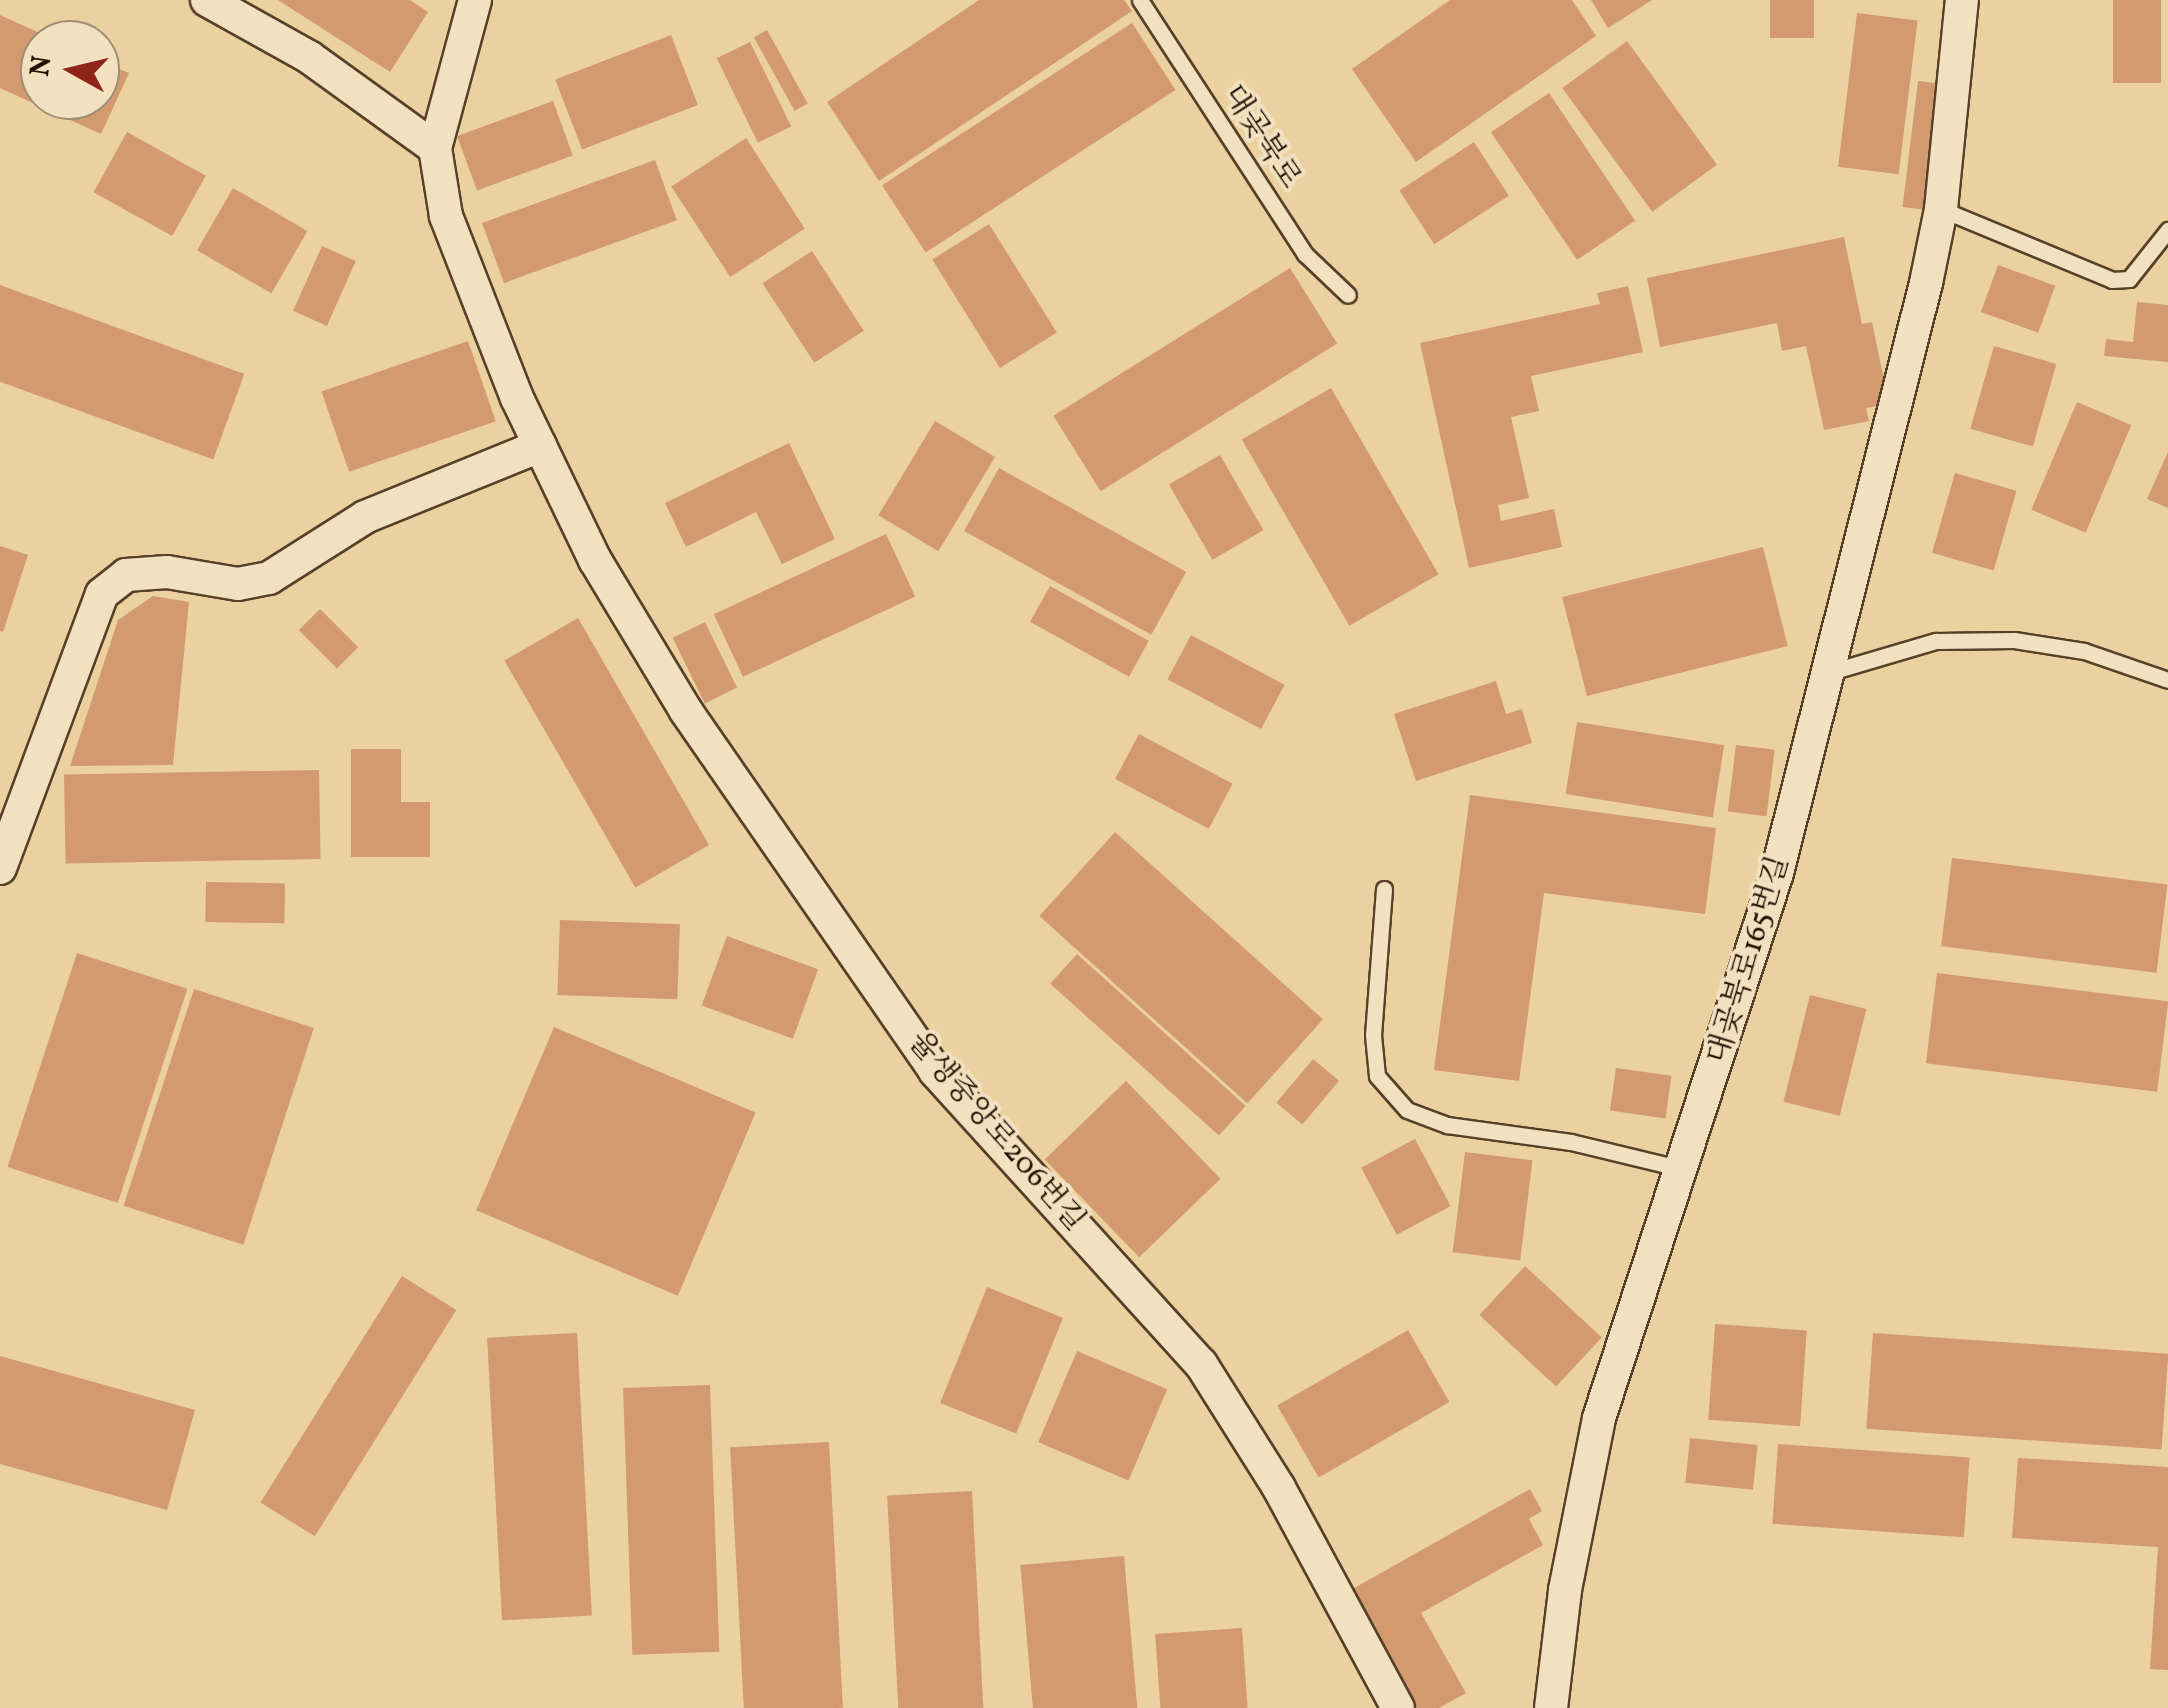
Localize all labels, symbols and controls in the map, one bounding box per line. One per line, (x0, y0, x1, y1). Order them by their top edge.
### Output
north arrow (20, 20, 120, 120)
text: N (21, 53, 63, 79)
street label: 대곶북로 (1214, 79, 1308, 195)
street label: 대곶북로165번길 (1700, 852, 1798, 1068)
street label: 율생중앙로206번길 (900, 1025, 1092, 1239)

